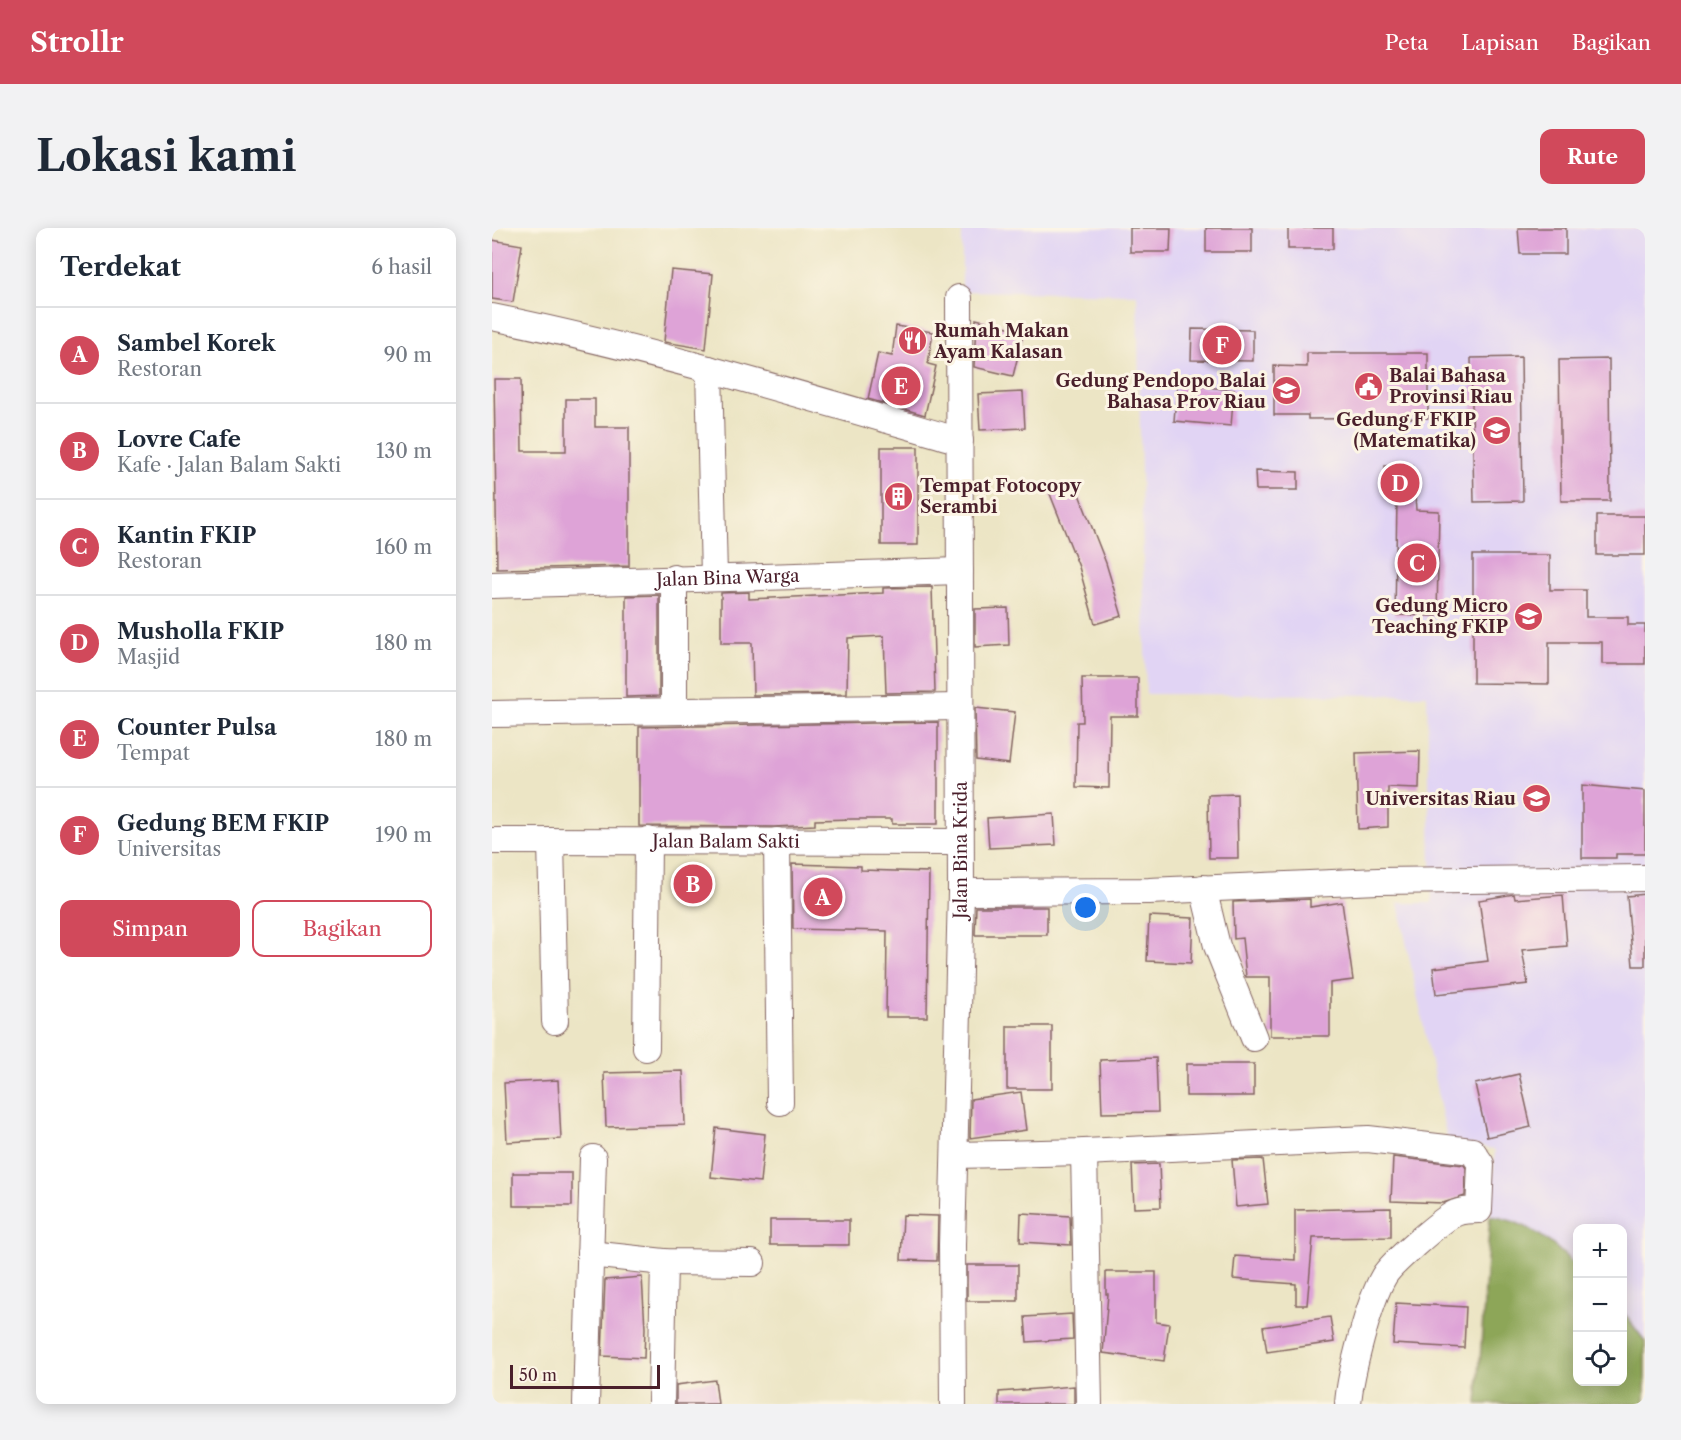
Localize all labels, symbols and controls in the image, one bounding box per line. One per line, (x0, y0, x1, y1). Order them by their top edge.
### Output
text: Strollr (30, 25, 124, 59)
text: Peta (1385, 30, 1428, 55)
text: Lapisan (1461, 30, 1539, 55)
text: Bagikan (1572, 30, 1651, 55)
button: Rute (1540, 129, 1645, 184)
text: Lokasi kami (36, 130, 297, 182)
text: Terdekat (60, 251, 181, 283)
text: 6 hasil (371, 255, 432, 279)
place label: Rumah Makan Ayam Kalasan (933, 320, 1069, 363)
pin: F (1202, 322, 1242, 368)
restaurant icon: Rumah Makan Ayam Kalasan (897, 325, 929, 357)
text: Sambel Korek (117, 330, 276, 357)
text: A (72, 343, 87, 367)
text: 90 m (384, 343, 432, 367)
text: Restoran (117, 357, 202, 381)
pin: E (882, 364, 920, 408)
place label: Balai Bahasa Provinsi Riau (1389, 365, 1513, 408)
place label: Gedung Pendopo Balai Bahasa Prov Riau (1055, 370, 1267, 413)
public building icon: Balai Bahasa Provinsi Riau (1352, 370, 1384, 402)
school or university icon: Gedung Pendopo Balai Bahasa Prov Riau (1271, 375, 1303, 407)
place label: Gedung F FKIP (Matematika) (1336, 409, 1476, 452)
school or university icon: Gedung F FKIP (Matematika) (1481, 414, 1513, 446)
text: Lovre Cafe (117, 426, 241, 453)
text: B (72, 439, 87, 463)
text: 130 m (376, 439, 432, 463)
text: Kafe · Jalan Balam Sakti (117, 453, 341, 477)
pin: D (1380, 460, 1420, 506)
place label: Tempat Fotocopy Serambi (920, 475, 1082, 518)
building icon: Tempat Fotocopy Serambi (883, 480, 915, 512)
text: Kantin FKIP (117, 522, 256, 549)
text: C (71, 535, 88, 559)
text: 160 m (375, 535, 432, 559)
pin: C (1398, 540, 1436, 586)
text: Restoran (117, 549, 202, 573)
street label: Jalan Bina Warga (653, 565, 800, 591)
place label: Gedung Micro Teaching FKIP (1372, 595, 1508, 638)
school or university icon: Gedung Micro Teaching FKIP (1513, 600, 1545, 632)
text: Musholla FKIP (117, 618, 284, 645)
text: D (71, 631, 88, 655)
text: 180 m (375, 631, 432, 655)
text: Masjid (117, 645, 180, 669)
text: Counter Pulsa (117, 714, 277, 741)
text: E (72, 727, 87, 751)
text: 180 m (375, 727, 432, 751)
text: Tempat (117, 741, 190, 765)
street label: Jalan Bina Krida (949, 781, 972, 922)
school or university icon: Universitas Riau (1521, 783, 1553, 815)
place label: Universitas Riau (1365, 788, 1516, 810)
text: Gedung BEM FKIP (117, 810, 329, 837)
text: F (73, 823, 86, 847)
text: 190 m (375, 823, 432, 847)
street label: Jalan Balam Sakti (649, 830, 800, 853)
text: Universitas (117, 837, 221, 861)
pin: B (674, 862, 712, 906)
pin: A (804, 874, 842, 920)
your location (1071, 893, 1100, 922)
button: Simpan (60, 900, 240, 957)
button: Bagikan (252, 900, 432, 957)
map controls (1573, 1224, 1627, 1386)
button: + (1573, 1224, 1627, 1278)
button: − (1573, 1278, 1627, 1332)
button: locate (1573, 1332, 1627, 1386)
scale bar (510, 1362, 660, 1390)
text: 50 m (519, 1365, 557, 1385)

